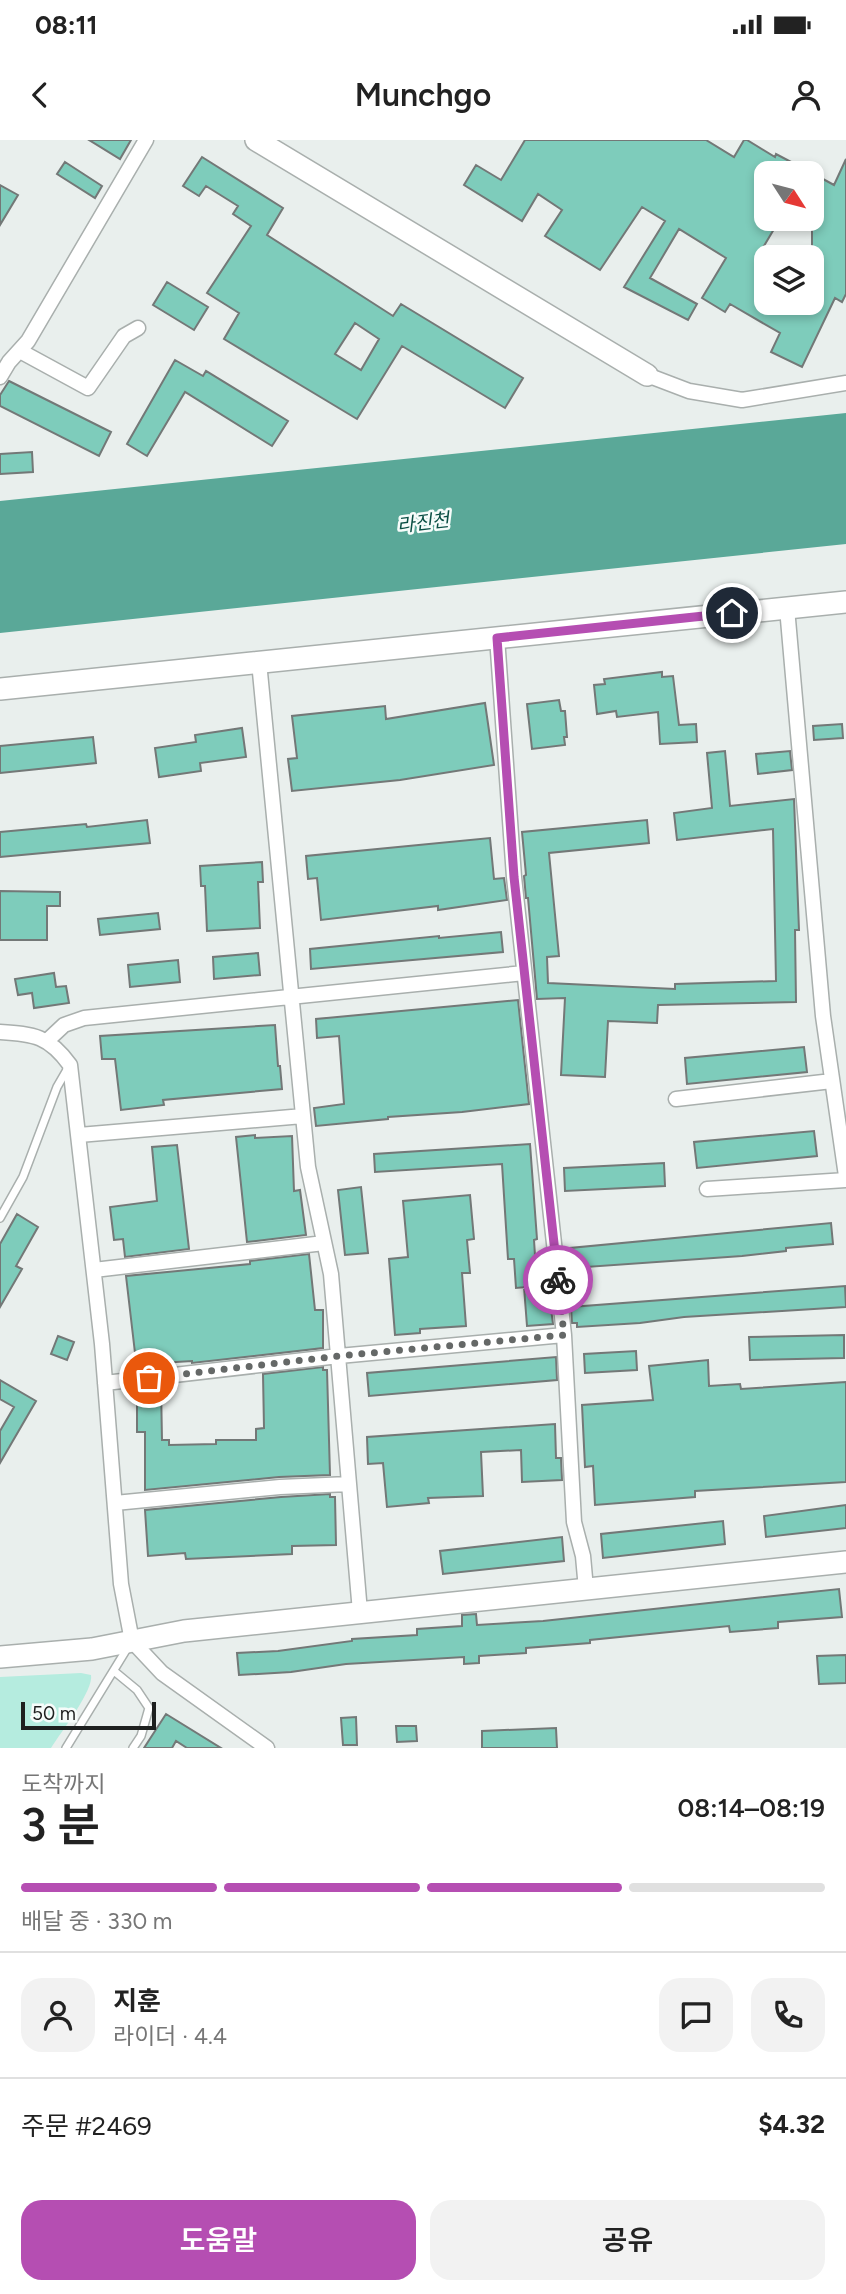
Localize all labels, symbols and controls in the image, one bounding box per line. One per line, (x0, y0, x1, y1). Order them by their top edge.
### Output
text: 08:11 (35, 9, 98, 41)
icon: back (21, 76, 59, 114)
text: Munchgo (355, 76, 491, 114)
icon: person (787, 76, 825, 114)
north arrow (754, 161, 824, 231)
map controls (754, 161, 824, 315)
button: layers (754, 245, 824, 315)
water label: 라진천 (396, 508, 452, 537)
pin (702, 583, 762, 643)
icon: home (713, 594, 751, 632)
courier (523, 1245, 593, 1315)
icon: bike (539, 1261, 577, 1299)
pin (119, 1348, 179, 1408)
icon: bag (130, 1359, 168, 1397)
scale bar (21, 1699, 156, 1731)
text: 50 m (32, 1702, 76, 1725)
text: 도착까지 (21, 1770, 106, 1798)
text: 08:14–08:19 (678, 1792, 825, 1824)
text: 3 분 (21, 1797, 100, 1853)
text: 배달 중 · 330 m (21, 1907, 172, 1935)
button: person (21, 1978, 95, 2052)
button: chat (659, 1978, 733, 2052)
button: phone (751, 1978, 825, 2052)
text: 지훈 (113, 1985, 161, 2017)
text: 라이더 · 4.4 (113, 2022, 227, 2050)
text: $4.32 (758, 2108, 825, 2140)
text: 주문 #2469 (21, 2110, 152, 2142)
button: 도움말 (21, 2200, 416, 2280)
button: 공유 (430, 2200, 825, 2280)

